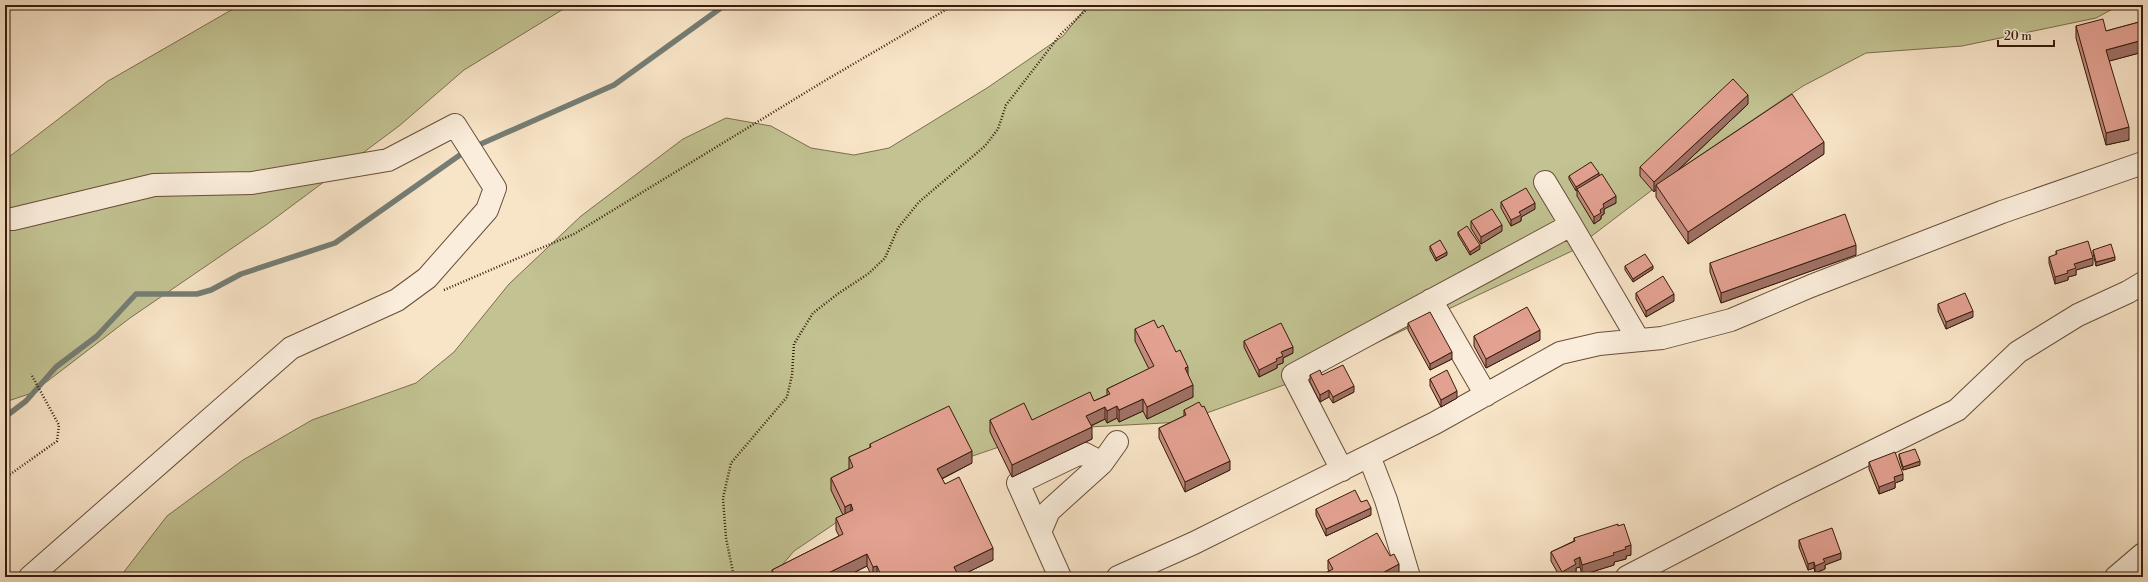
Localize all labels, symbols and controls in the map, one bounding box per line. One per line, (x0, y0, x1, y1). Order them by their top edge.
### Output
scale bar (1998, 22, 2054, 48)
text: 20 m (2004, 29, 2032, 44)

